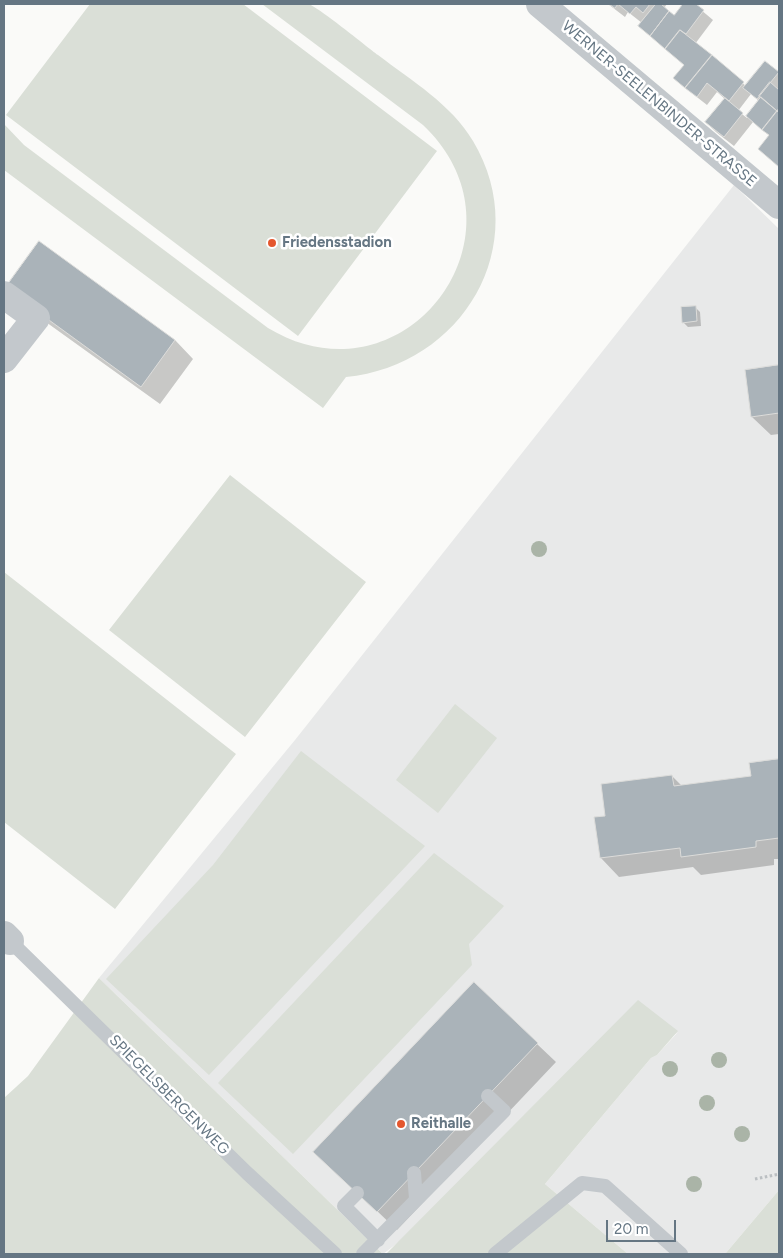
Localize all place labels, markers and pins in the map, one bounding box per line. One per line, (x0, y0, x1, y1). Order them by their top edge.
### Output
place label: Friedensstadion (282, 234, 392, 252)
marker: Friedensstadion (266, 237, 278, 249)
place label: Reithalle (411, 1115, 471, 1133)
marker: Reithalle (395, 1118, 407, 1130)

